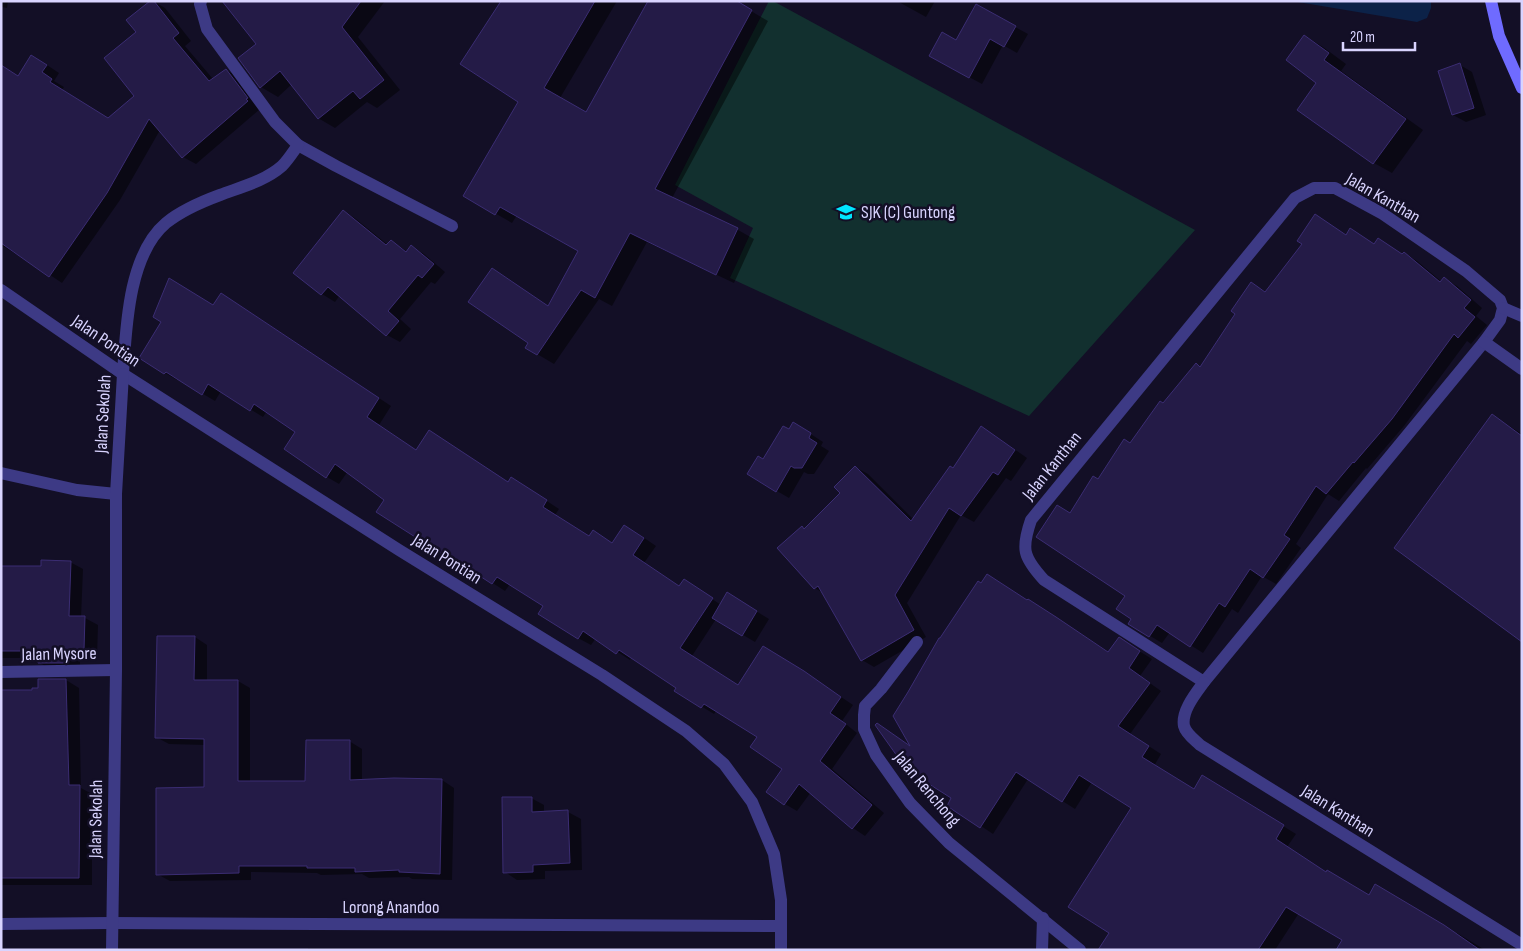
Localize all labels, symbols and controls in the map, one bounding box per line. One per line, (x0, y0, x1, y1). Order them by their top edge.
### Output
scale bar (1343, 20, 1416, 52)
text: 20 m (1350, 28, 1375, 47)
street label: Jalan Kanthan (1341, 168, 1424, 228)
school or university icon: SJK (C) Guntong (835, 201, 857, 223)
place label: SJK (C) Guntong (861, 202, 955, 223)
street label: Jalan Pontian (67, 310, 144, 371)
street label: Jalan Sekolah (90, 374, 116, 455)
street label: Jalan Kanthan (1017, 427, 1086, 505)
street label: Jalan Pontian (408, 529, 486, 589)
street label: Jalan Mysore (20, 643, 97, 665)
street label: Jalan Renchong (889, 746, 965, 831)
street label: Jalan Sekolah (85, 780, 107, 859)
street label: Jalan Kanthan (1297, 780, 1378, 842)
street label: Lorong Anandoo (343, 897, 439, 918)

